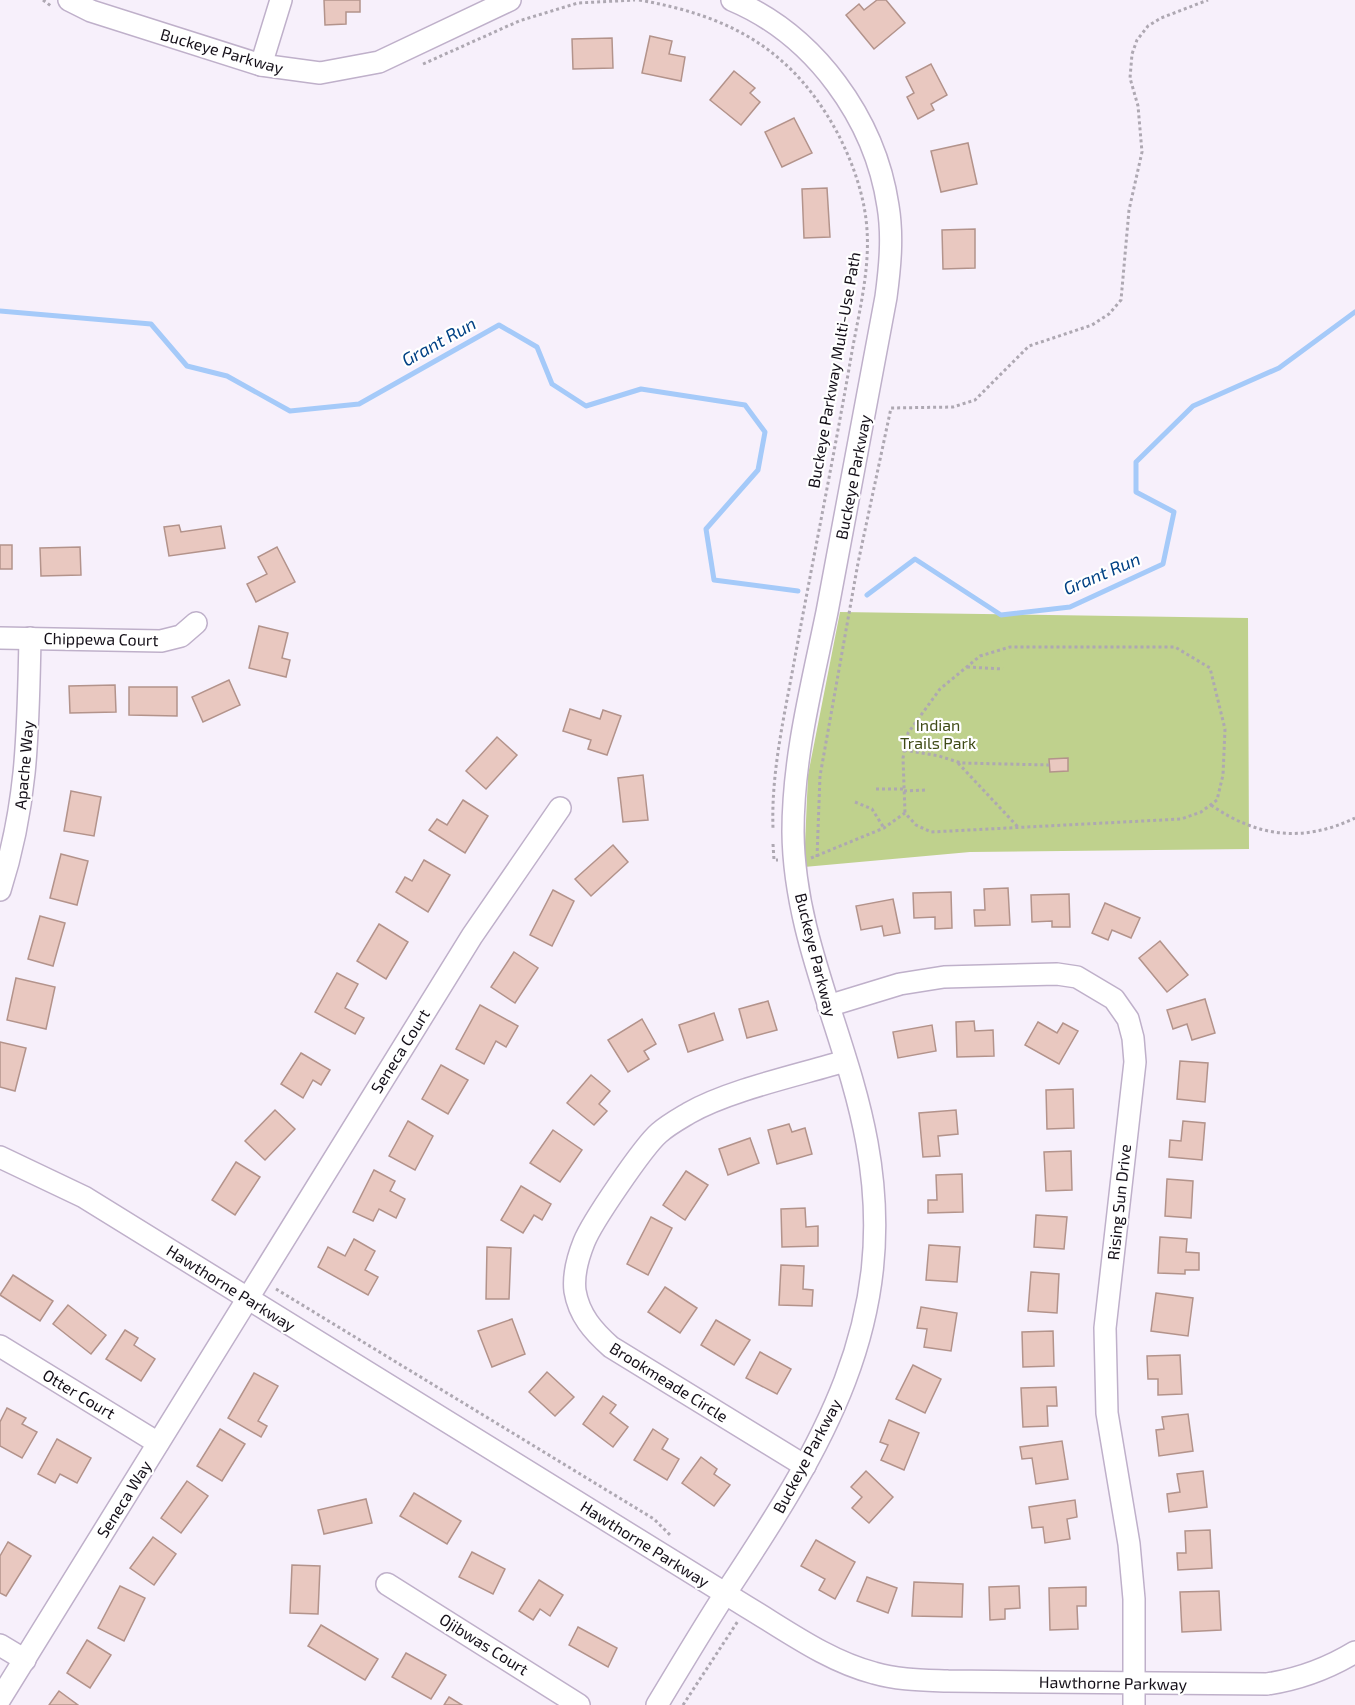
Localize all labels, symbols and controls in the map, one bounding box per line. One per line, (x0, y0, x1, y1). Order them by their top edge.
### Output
street label: Buckeye Parkway (159, 24, 286, 77)
street label: Buckeye Parkway Multi-Use Path (804, 250, 864, 490)
water label: Grant Run (398, 312, 479, 370)
street label: Buckeye Parkway (831, 413, 875, 541)
water label: Grant Run (1060, 547, 1143, 599)
street label: Chippewa Court (43, 628, 159, 649)
park label: Indian Trails Park (900, 715, 976, 752)
street label: Apache Way (10, 719, 37, 810)
street label: Buckeye Parkway (792, 891, 841, 1019)
street label: Seneca Court (366, 1005, 433, 1096)
street label: Rising Sun Drive (1103, 1143, 1134, 1261)
street label: Hawthorne Parkway (163, 1240, 300, 1335)
street label: Brookmeade Circle (607, 1338, 732, 1426)
street label: Otter Court (40, 1365, 119, 1423)
street label: Buckeye Parkway (768, 1395, 845, 1516)
street label: Seneca Way (92, 1456, 155, 1541)
street label: Hawthorne Parkway (577, 1496, 714, 1591)
street label: Ojibwas Court (436, 1609, 532, 1679)
street label: Hawthorne Parkway (1039, 1672, 1188, 1693)

